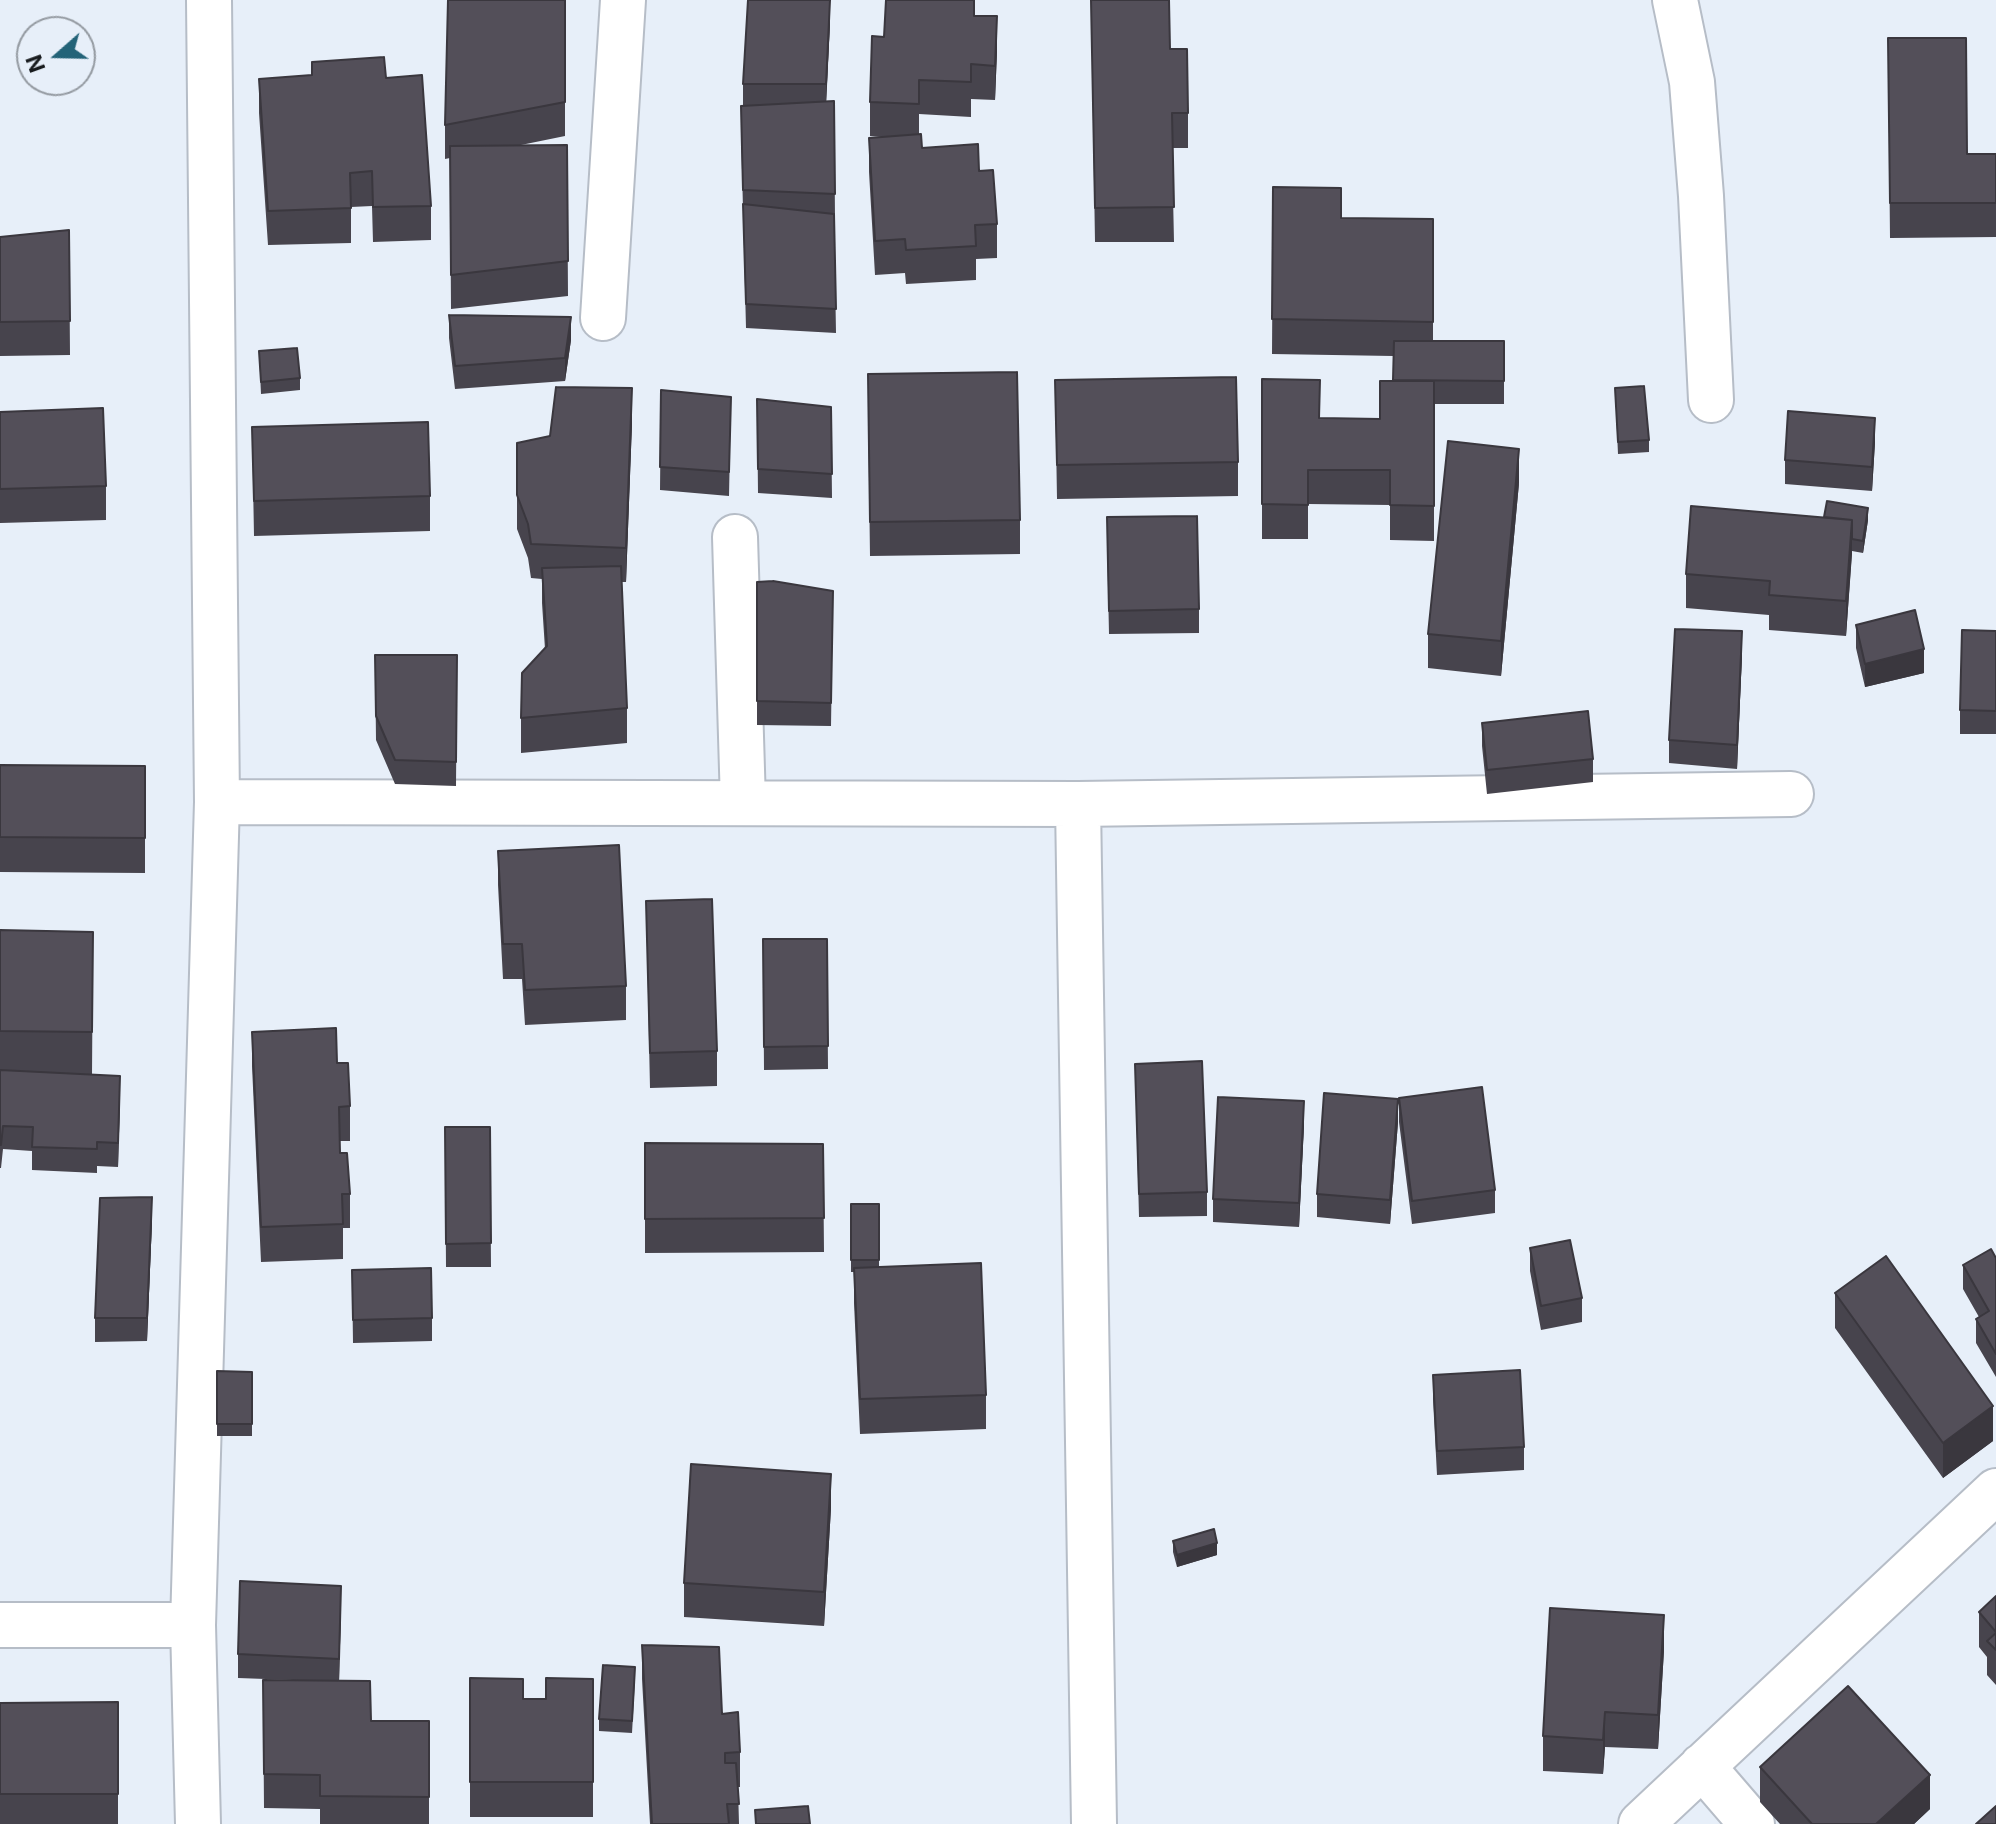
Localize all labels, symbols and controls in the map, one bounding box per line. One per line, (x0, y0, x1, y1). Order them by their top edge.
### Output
north arrow (16, 16, 96, 96)
text: N (20, 51, 50, 76)

